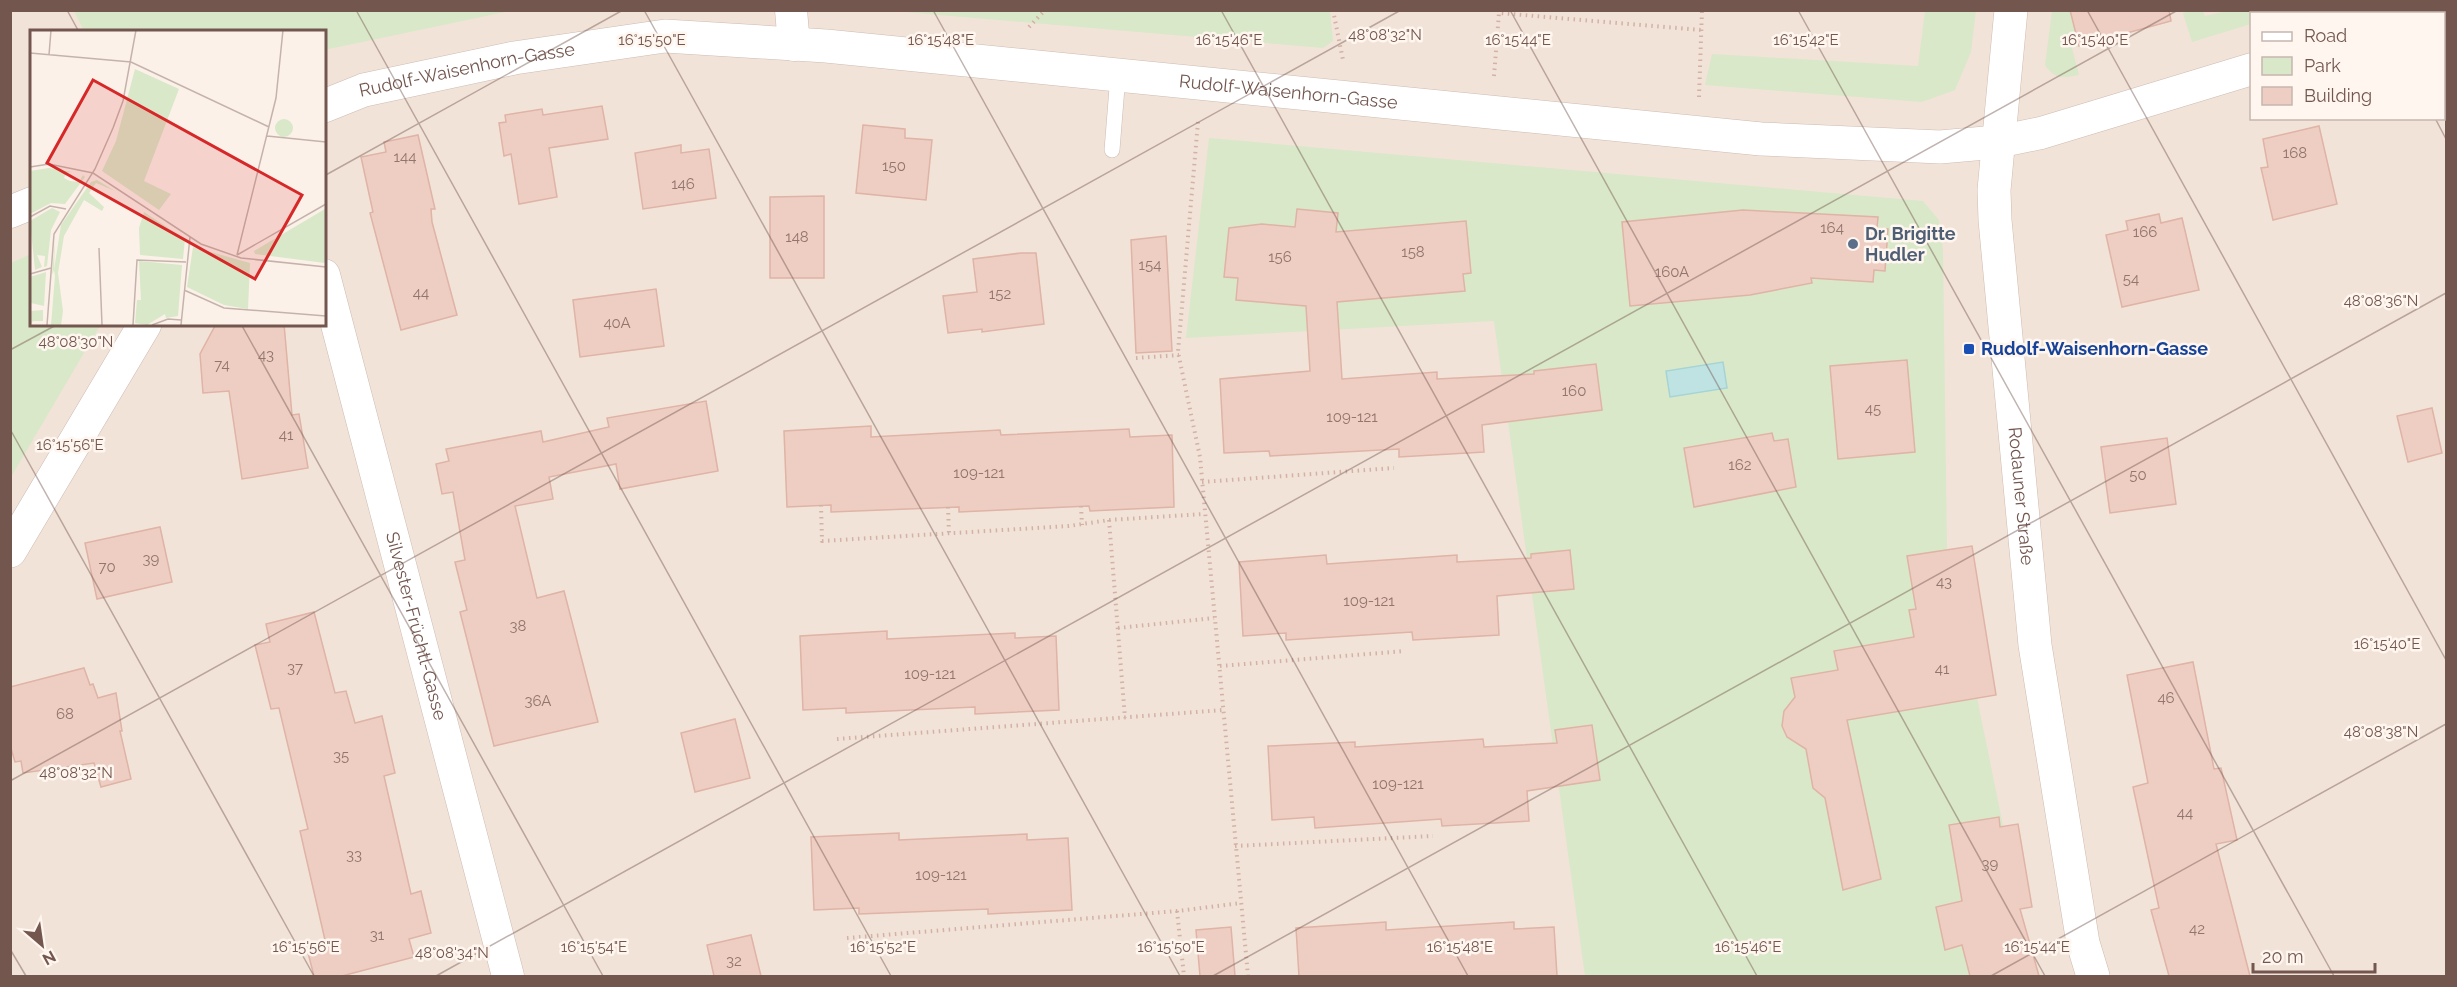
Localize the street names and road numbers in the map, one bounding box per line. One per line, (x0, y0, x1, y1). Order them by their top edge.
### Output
street label: Rudolf-Waisenhorn-Gasse (357, 38, 576, 101)
street label: Rudolf-Waisenhorn-Gasse (1178, 70, 1399, 113)
street label: Rodauner Straße (2005, 426, 2038, 566)
street label: Silvester-Früchtl-Gasse (382, 530, 452, 723)

